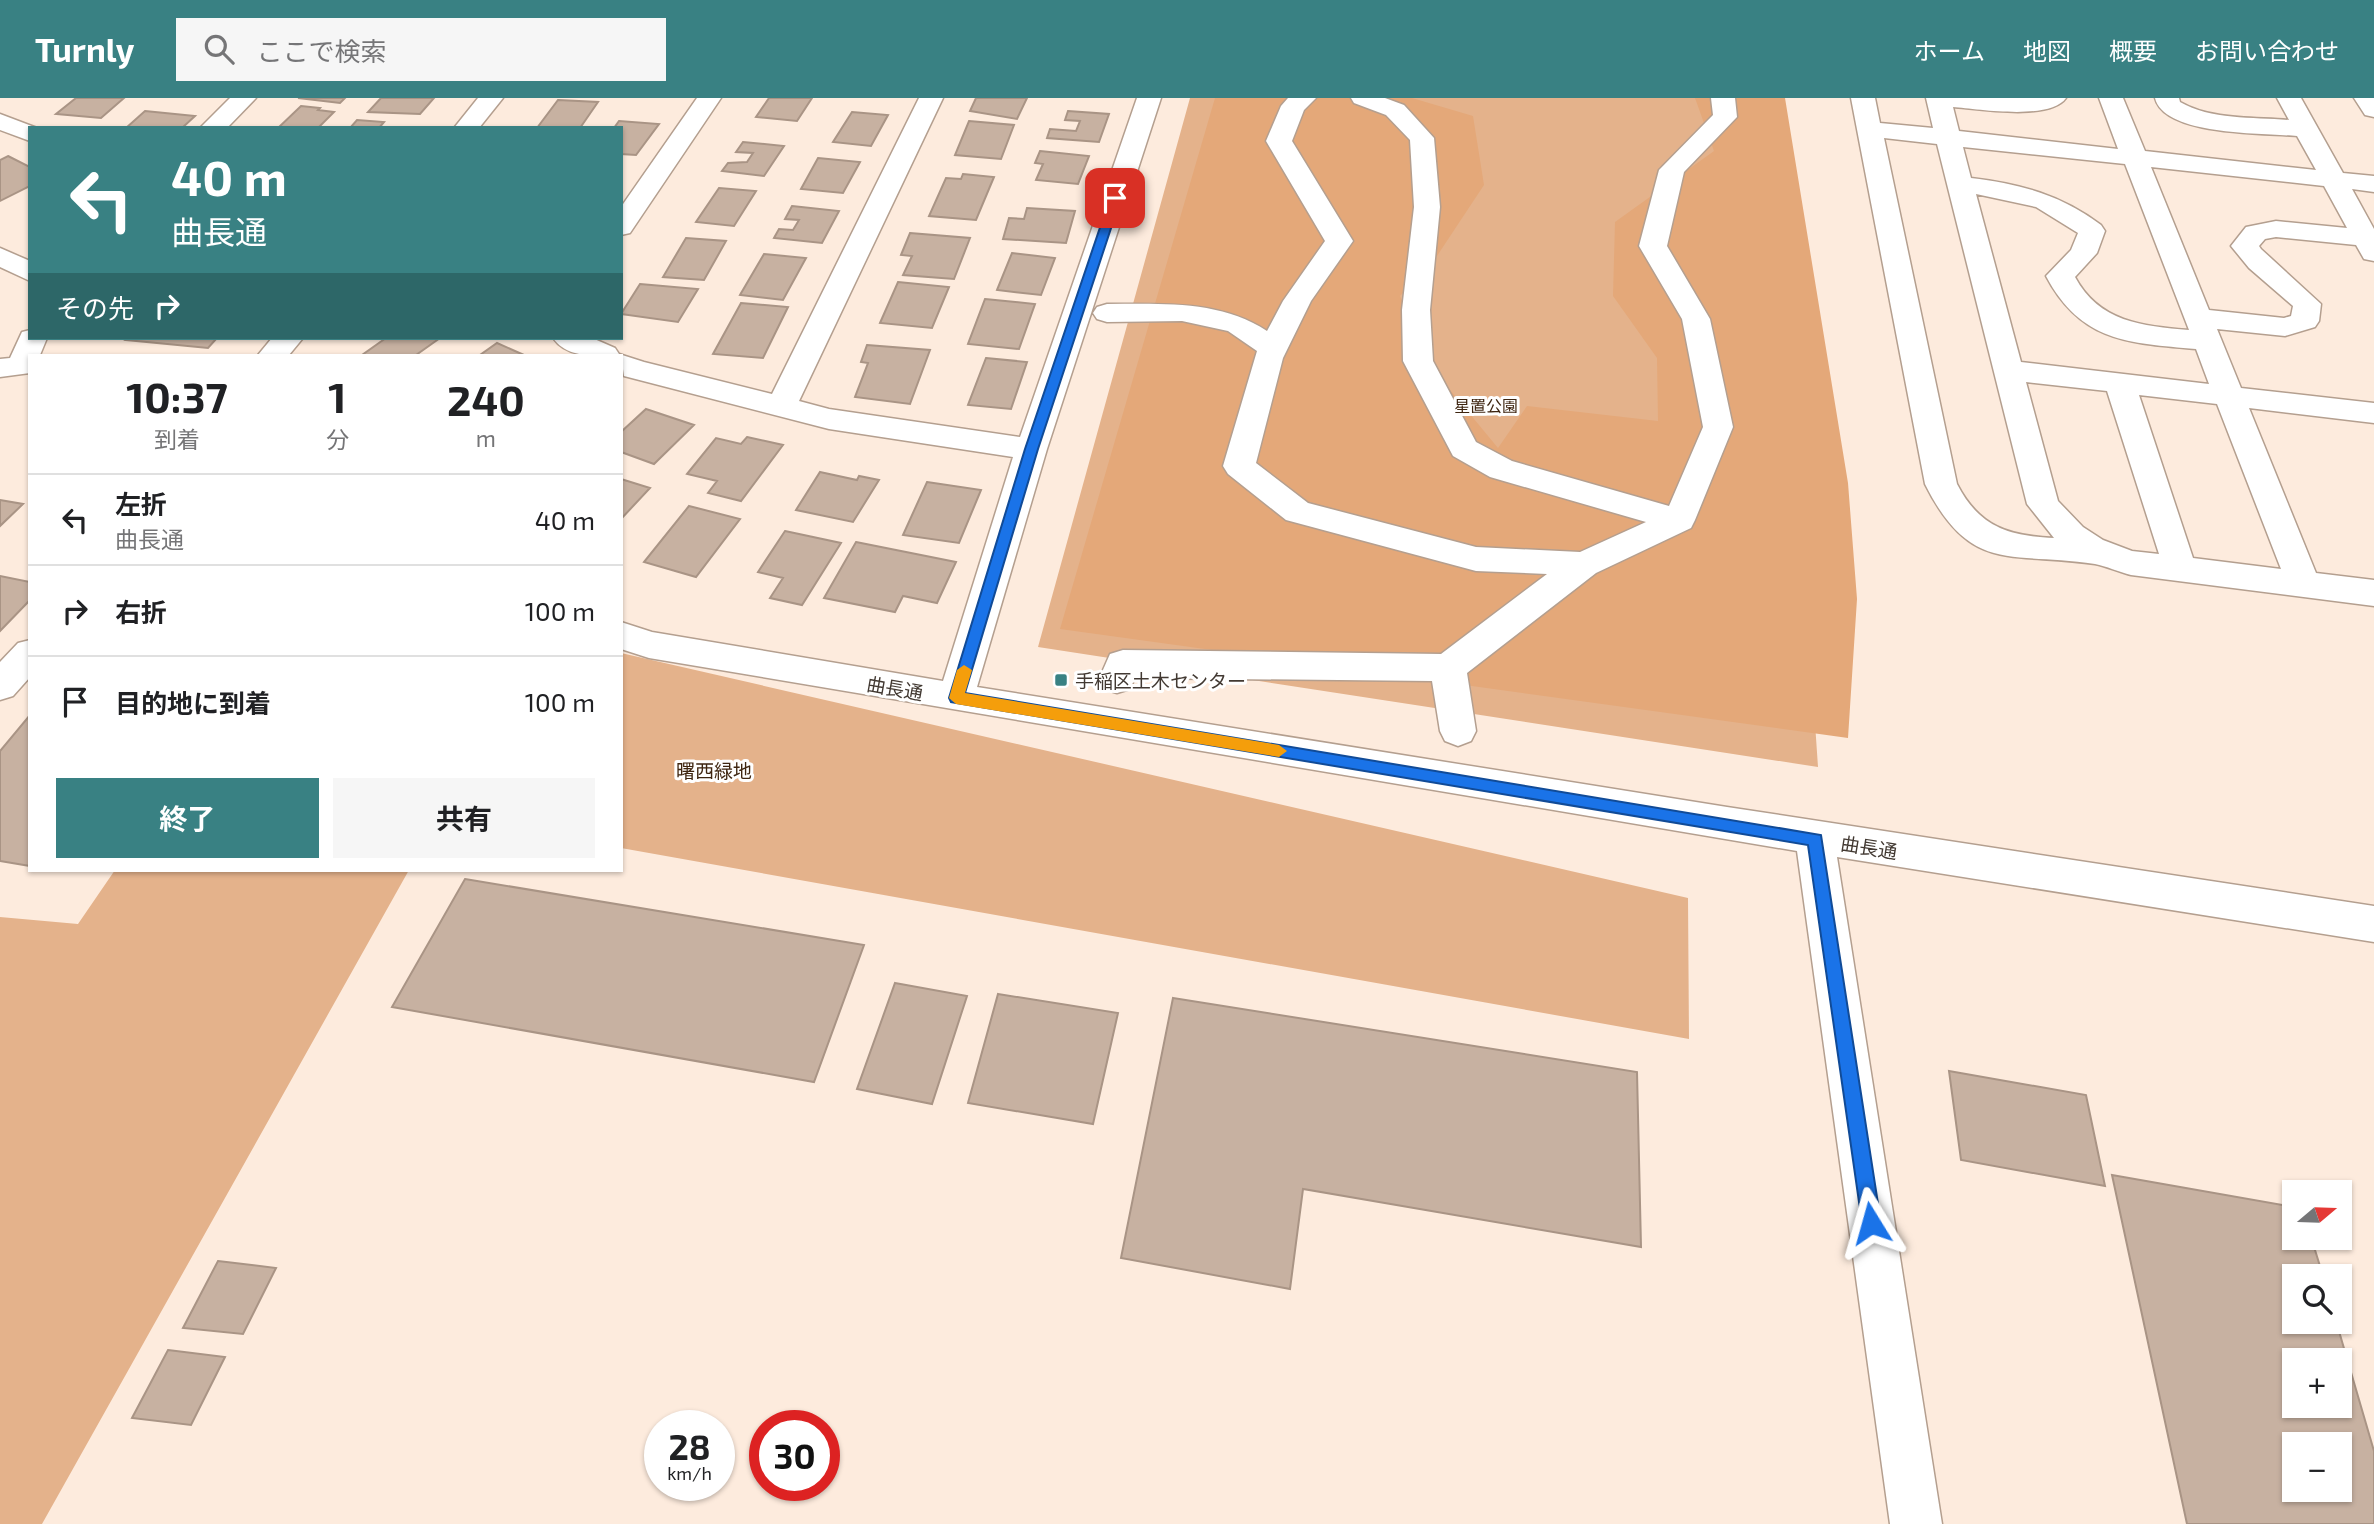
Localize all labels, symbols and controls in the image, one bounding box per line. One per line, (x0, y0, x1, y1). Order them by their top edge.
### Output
search box (176, 18, 666, 81)
text: Turnly (35, 29, 134, 69)
icon: search (200, 30, 238, 68)
text: ここで検索 (256, 35, 386, 66)
text: ホーム (1914, 36, 1985, 65)
text: 地図 (2023, 36, 2071, 65)
text: 概要 (2109, 36, 2157, 65)
text: お問い合わせ (2195, 36, 2339, 65)
text: 40 m (171, 147, 287, 206)
icon: left (56, 154, 147, 245)
pin (1085, 168, 1145, 228)
icon: arrive (1096, 179, 1134, 217)
text: 曲長通 (171, 212, 267, 250)
icon: right (148, 287, 186, 325)
text: その先 (56, 292, 134, 323)
text: 10:37 (126, 371, 228, 421)
text: 1 (328, 371, 346, 421)
text: 240 (447, 374, 525, 424)
park label: 星置公園 (1454, 396, 1518, 415)
text: m (476, 424, 496, 452)
text: 到着 (154, 425, 200, 453)
text: 分 (326, 425, 349, 453)
text: 左折 (115, 488, 167, 519)
icon: left (56, 501, 94, 539)
text: 40 m (535, 504, 595, 535)
text: 曲長通 (115, 525, 184, 553)
icon: right (56, 592, 94, 630)
text: 100 m (525, 595, 595, 626)
text: 右折 (115, 596, 167, 627)
place label: 手稲区土木センター (1075, 669, 1246, 692)
street label: 曲長通 (865, 672, 925, 704)
marker: 手稲区土木センター (1053, 672, 1069, 688)
icon: arrive (56, 683, 94, 721)
text: 100 m (525, 686, 595, 717)
text: 目的地に到着 (115, 687, 271, 718)
park label: 曙西緑地 (676, 759, 752, 782)
button: 終了 (56, 778, 319, 858)
button: 共有 (333, 778, 595, 858)
street label: 曲長通 (1839, 831, 1899, 863)
north arrow (2282, 1180, 2352, 1250)
map controls (2282, 1180, 2352, 1502)
position arrow (1834, 1186, 1908, 1260)
button: search (2282, 1264, 2352, 1334)
button: + (2282, 1348, 2352, 1418)
speed limit sign: 30 (749, 1410, 840, 1501)
text: 28 (668, 1425, 711, 1467)
button: − (2282, 1432, 2352, 1502)
text: km/h (667, 1462, 712, 1484)

